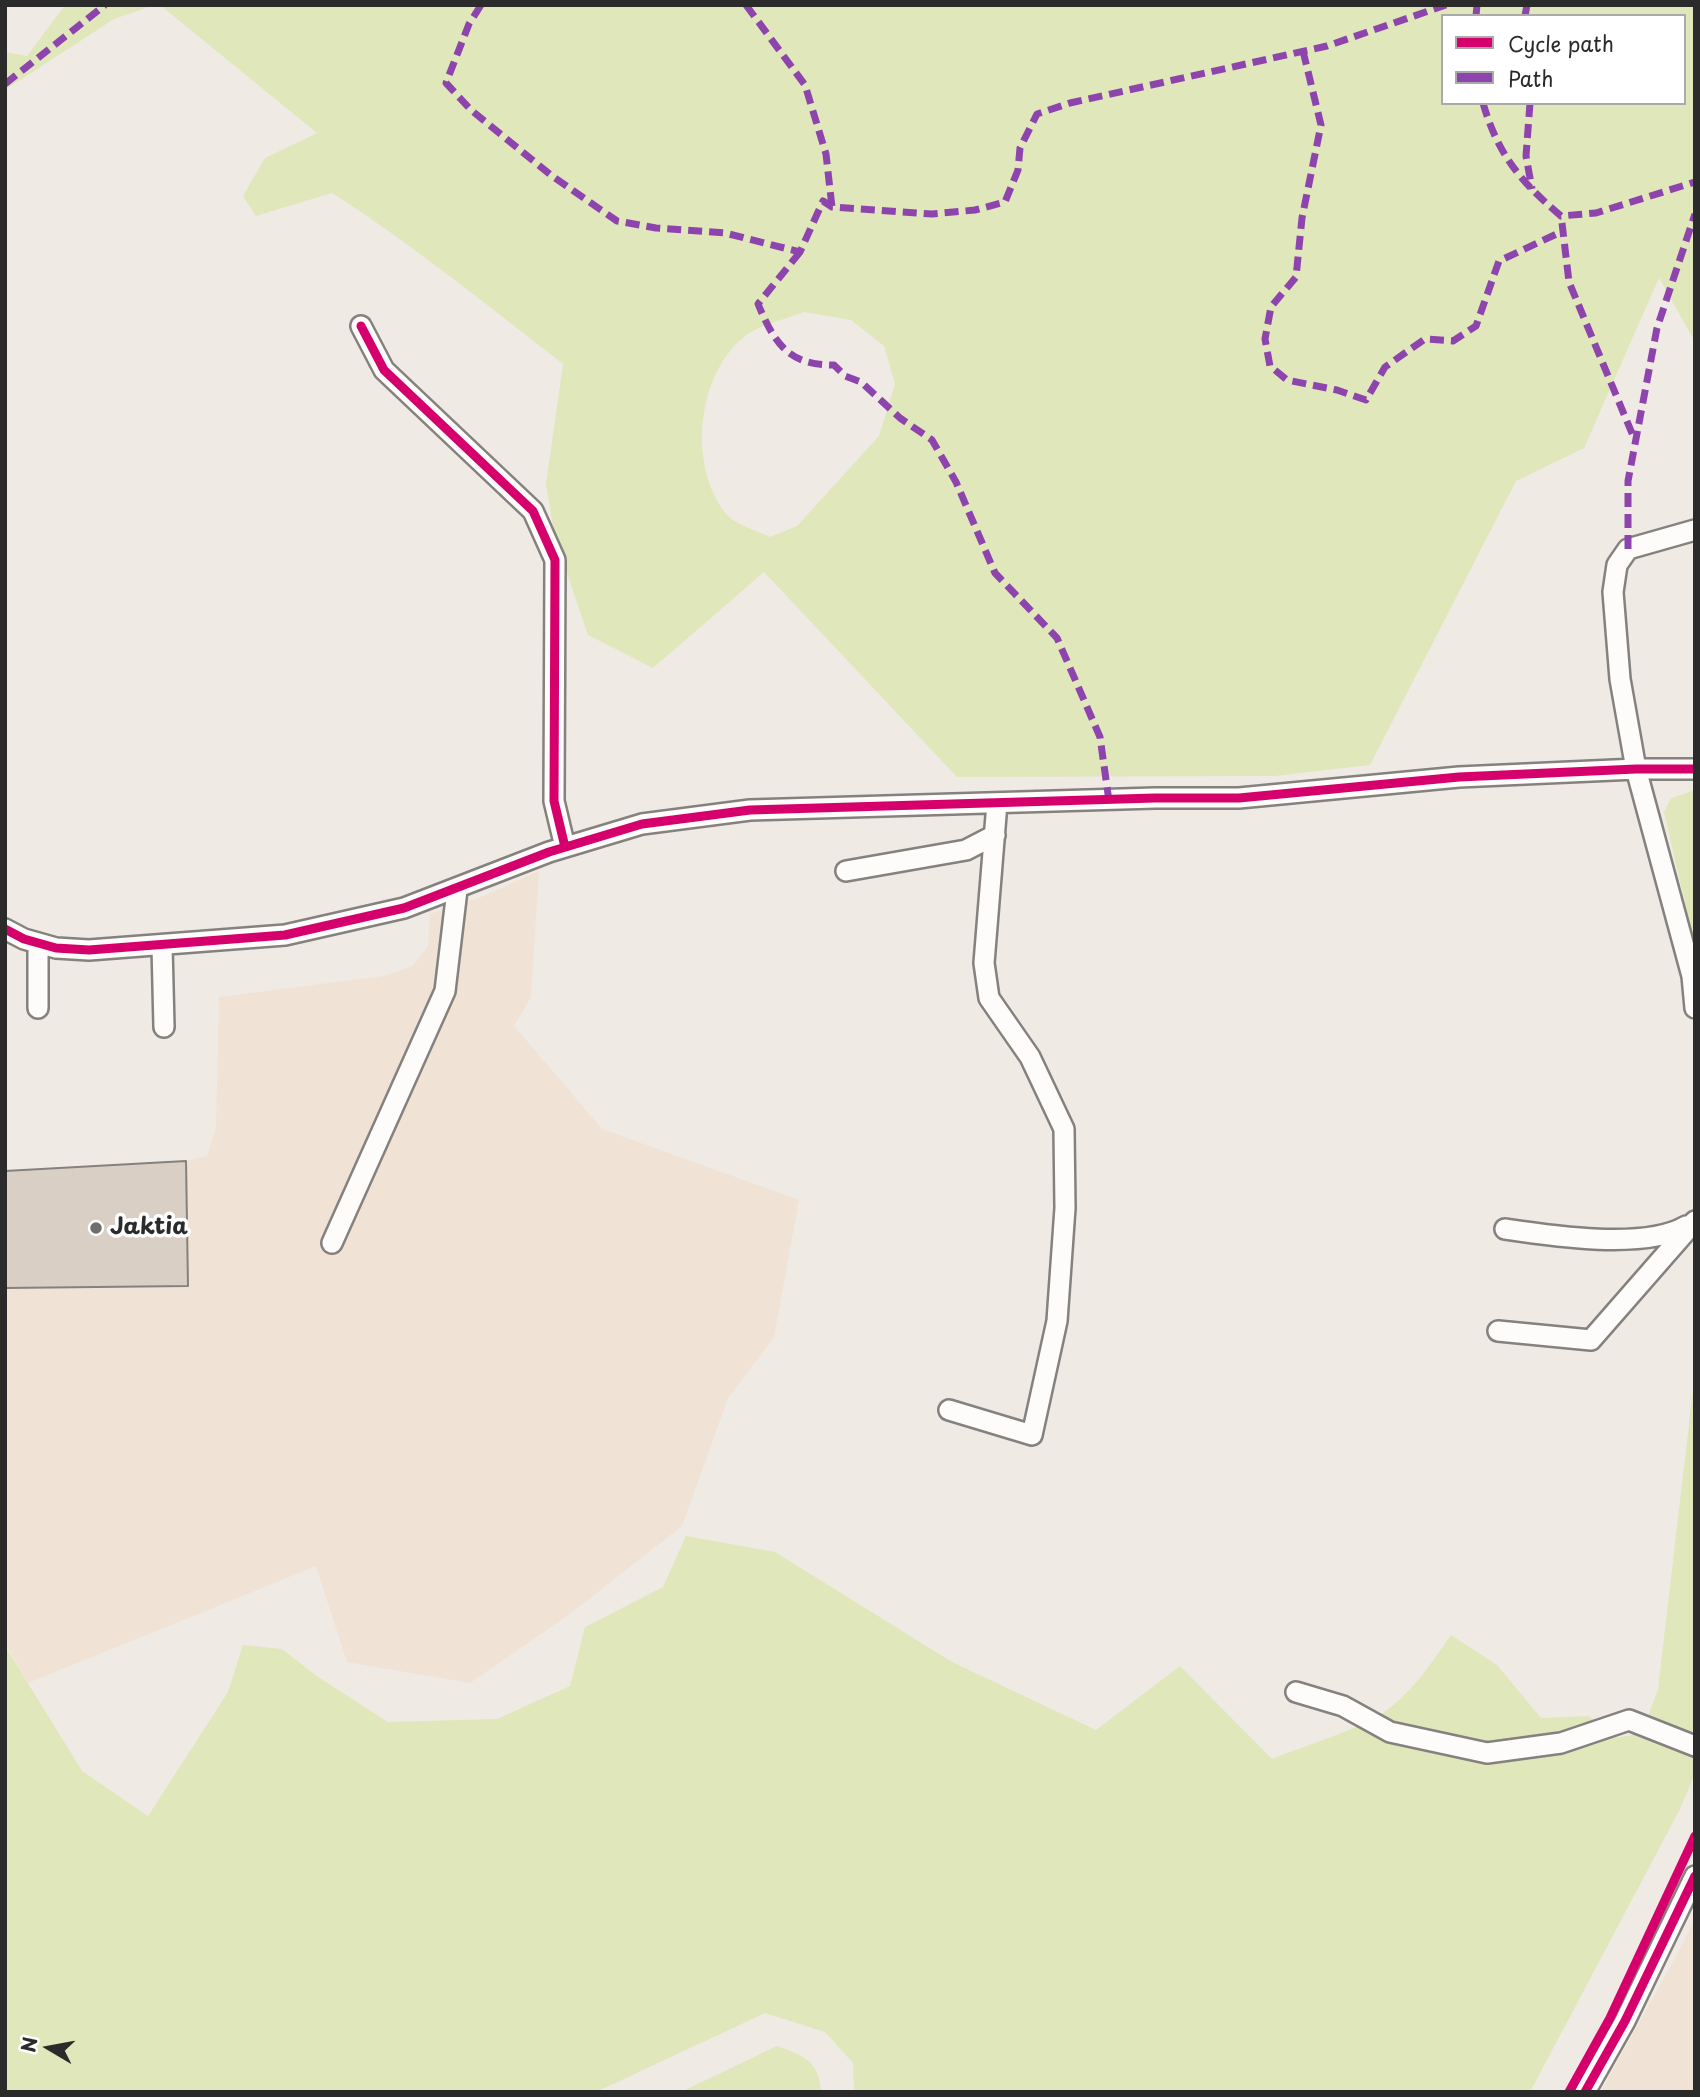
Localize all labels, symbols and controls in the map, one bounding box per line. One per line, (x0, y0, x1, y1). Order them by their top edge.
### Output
legend (1441, 14, 1686, 105)
text: Cycle path (1508, 27, 1614, 59)
text: Path (1508, 62, 1553, 94)
place label: Jaktia (110, 1214, 188, 1242)
marker: Jaktia (88, 1220, 104, 1236)
north arrow (14, 2013, 84, 2083)
text: N (13, 2035, 43, 2054)

